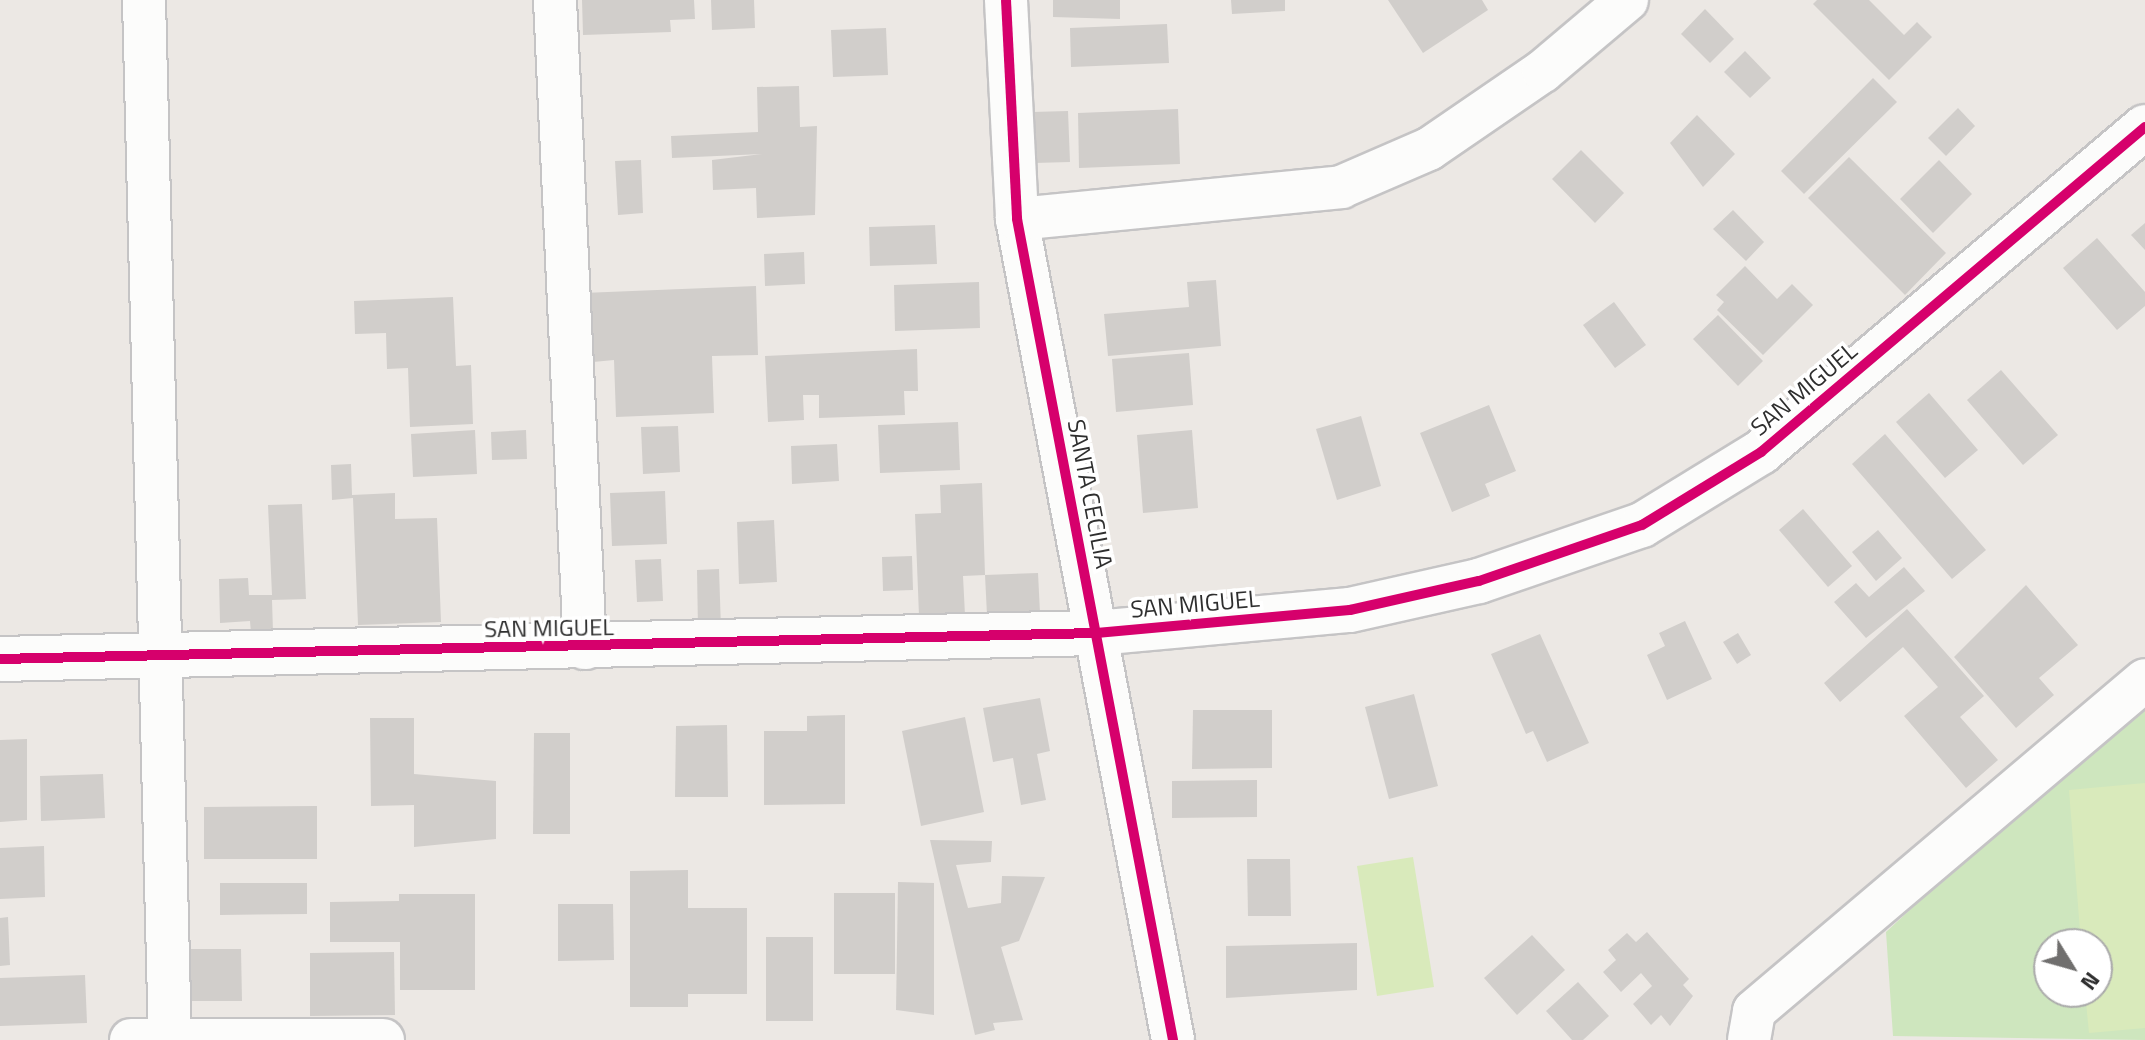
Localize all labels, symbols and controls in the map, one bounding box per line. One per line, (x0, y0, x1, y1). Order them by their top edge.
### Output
street label: SAN MIGUEL (1745, 336, 1863, 442)
street label: SANTA CECILIA (1061, 417, 1119, 571)
street label: SAN MIGUEL (1129, 584, 1261, 624)
street label: SAN MIGUEL (484, 612, 614, 644)
north arrow (2033, 928, 2113, 1008)
text: N (2072, 965, 2109, 998)

